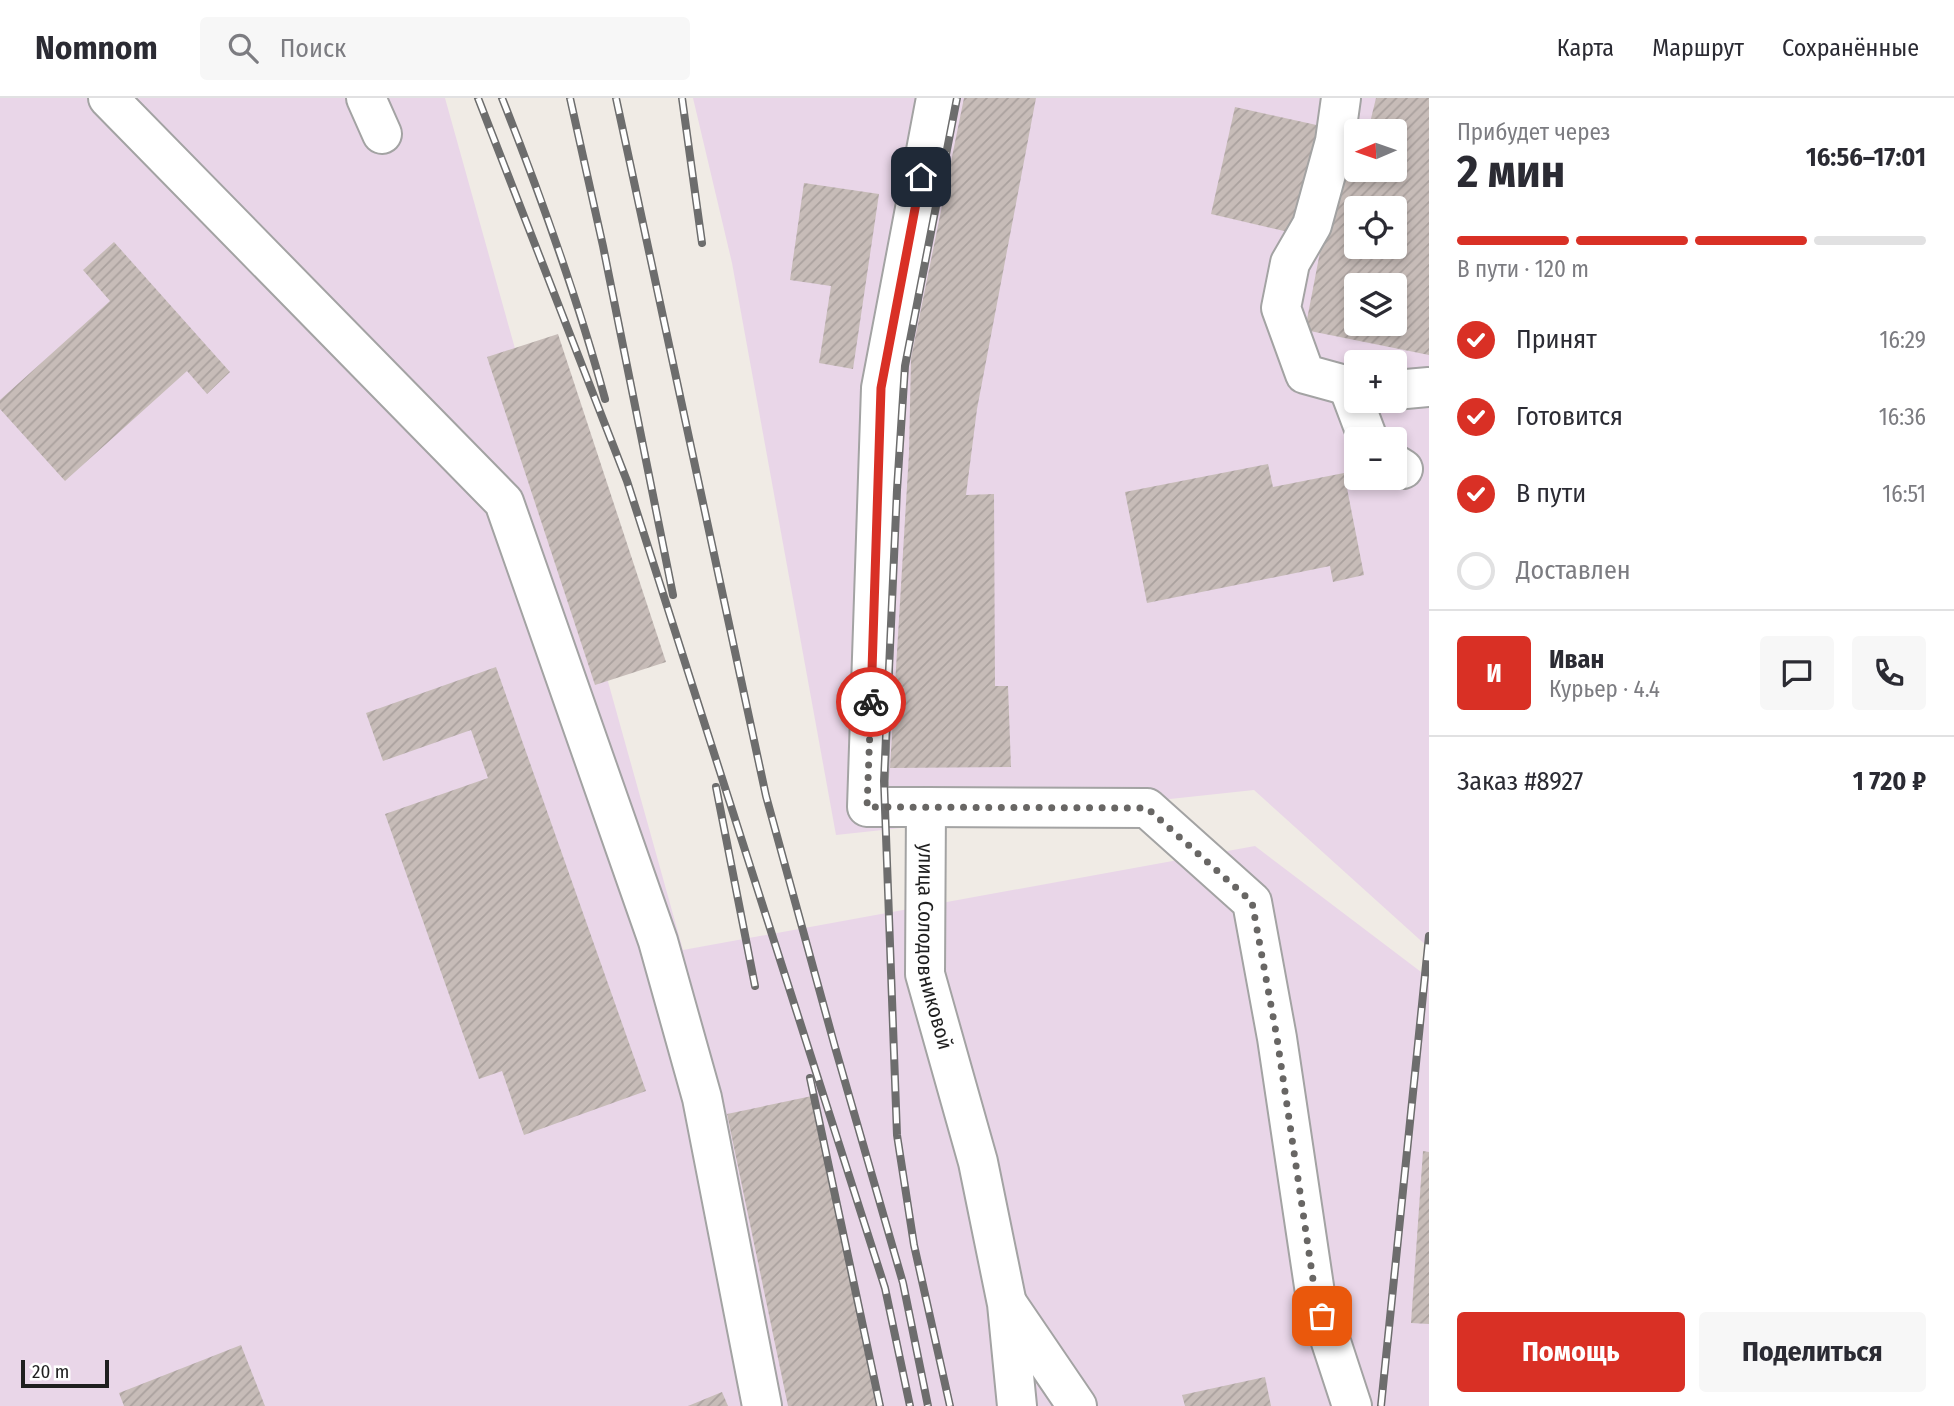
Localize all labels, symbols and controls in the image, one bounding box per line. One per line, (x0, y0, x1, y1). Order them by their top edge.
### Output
search box (200, 17, 690, 80)
text: Nomnom (35, 28, 158, 68)
icon: search (224, 29, 262, 67)
text: Поиск (280, 33, 346, 64)
text: Карта (1557, 34, 1614, 62)
text: Маршрут (1652, 34, 1744, 62)
text: Сохранённые (1782, 34, 1919, 62)
text: Прибудет через (1457, 118, 1610, 146)
north arrow (1344, 119, 1407, 182)
map controls (1344, 119, 1407, 490)
text: 16:56–17:01 (1806, 142, 1926, 173)
text: 2 мин (1457, 144, 1565, 199)
pin (891, 147, 951, 207)
icon: home (902, 158, 940, 196)
button: locate (1344, 196, 1407, 259)
text: В пути · 120 m (1457, 255, 1589, 283)
button: layers (1344, 273, 1407, 336)
icon: check (1457, 321, 1495, 359)
text: Принят (1516, 324, 1597, 355)
text: 16:29 (1880, 326, 1926, 354)
button: + (1344, 350, 1407, 413)
icon: check (1457, 398, 1495, 436)
text: Готовится (1516, 401, 1623, 432)
text: 16:36 (1879, 403, 1926, 431)
button: − (1344, 427, 1407, 490)
icon: check (1457, 475, 1495, 513)
text: В пути (1516, 478, 1586, 509)
text: 16:51 (1882, 480, 1926, 508)
text: Доставлен (1516, 555, 1631, 586)
button: chat (1760, 636, 1834, 710)
button: phone (1852, 636, 1926, 710)
text: Иван (1549, 644, 1604, 675)
text: И (1486, 658, 1502, 689)
courier (836, 667, 906, 737)
text: Курьер · 4.4 (1549, 675, 1660, 703)
icon: bike (852, 683, 890, 721)
text: Заказ #8927 (1457, 766, 1583, 797)
text: 1 720 ₽ (1853, 766, 1926, 797)
street label: улица Солодовниковой (912, 843, 959, 1052)
pin (1292, 1286, 1352, 1346)
icon: bag (1303, 1297, 1341, 1335)
button: Помощь (1457, 1312, 1685, 1392)
button: Поделиться (1699, 1312, 1926, 1392)
scale bar (21, 1357, 108, 1389)
text: 20 m (32, 1360, 69, 1383)

